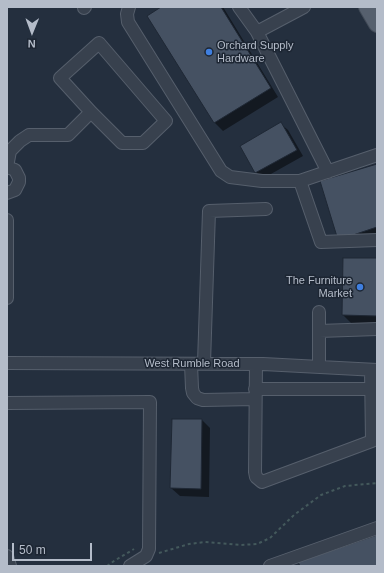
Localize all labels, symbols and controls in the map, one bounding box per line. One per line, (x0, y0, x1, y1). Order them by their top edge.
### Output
north arrow (12, 12, 52, 52)
text: N (28, 38, 36, 50)
place label: Orchard Supply Hardware (217, 39, 293, 65)
marker: Orchard Supply Hardware (204, 47, 214, 57)
place label: The Furniture Market (286, 274, 352, 300)
marker: The Furniture Market (355, 282, 365, 292)
street label: West Rumble Road (144, 357, 240, 371)
scale bar (14, 535, 94, 561)
text: 50 m (19, 543, 46, 557)

